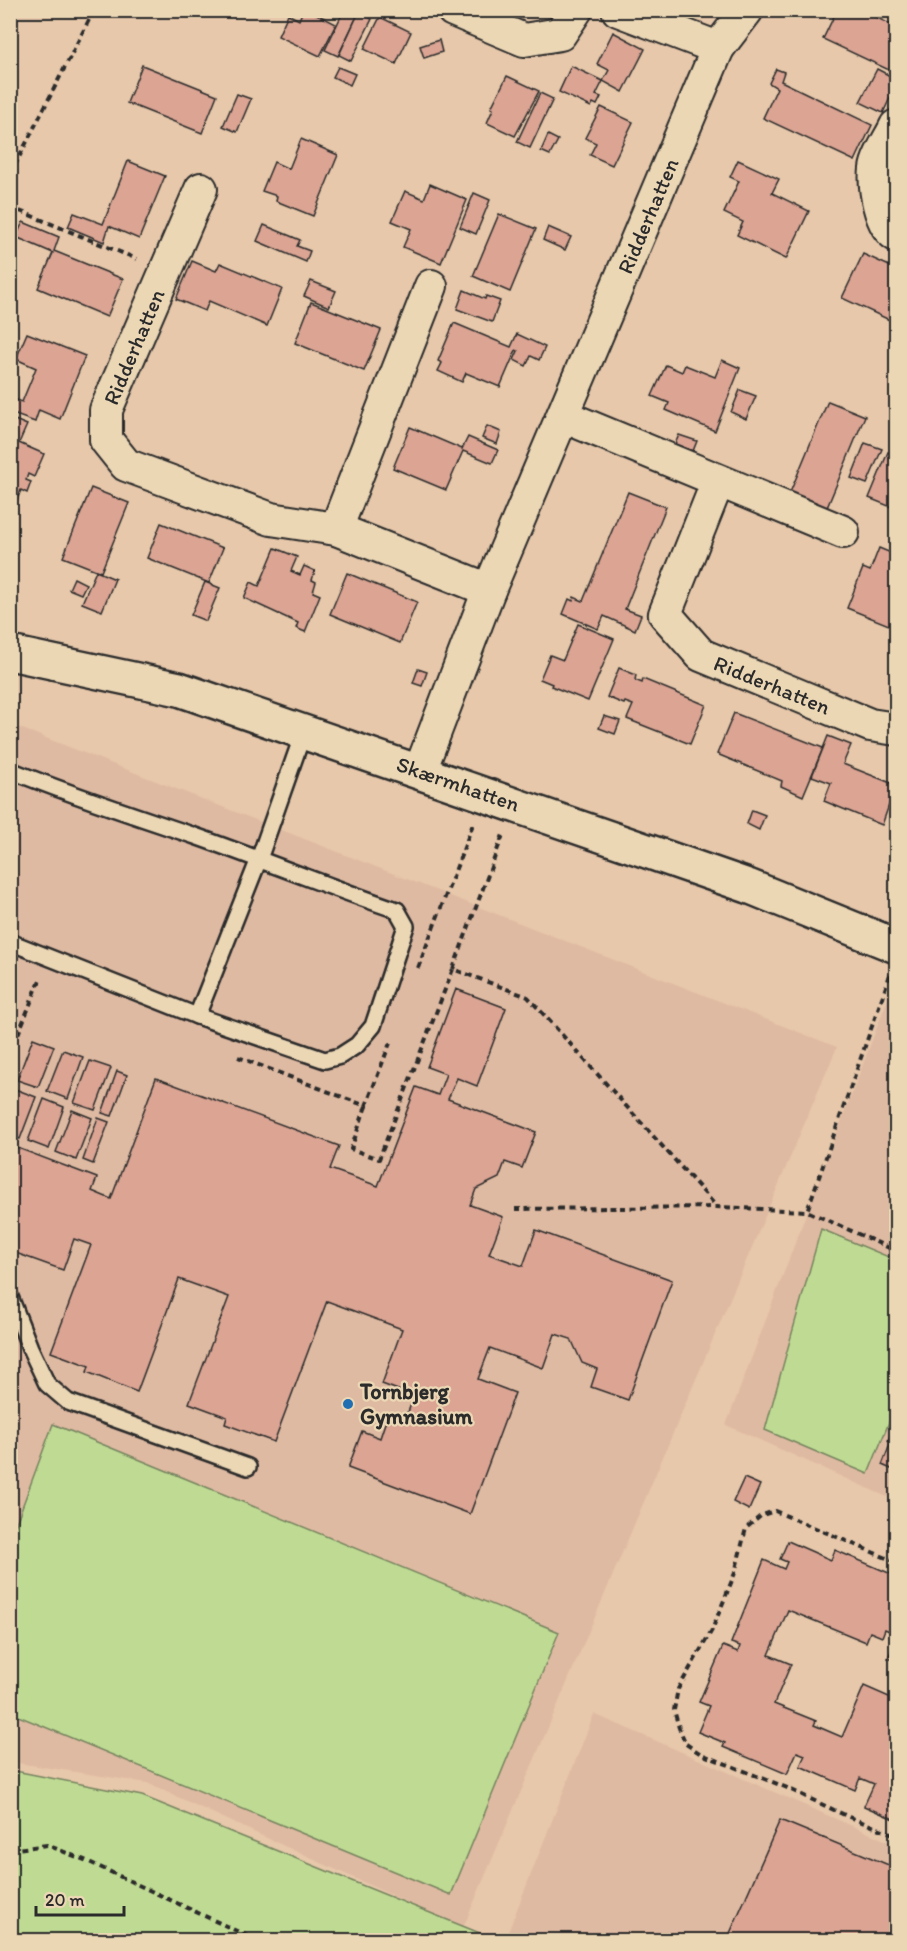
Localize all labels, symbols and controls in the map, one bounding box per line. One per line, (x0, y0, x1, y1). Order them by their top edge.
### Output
street label: Ridderhatten (612, 154, 685, 278)
street label: Ridderhatten (98, 285, 171, 409)
street label: Ridderhatten (710, 649, 834, 721)
street label: Skærmhatten (393, 750, 523, 818)
place label: Tornbjerg Gymnasium (359, 1378, 473, 1430)
marker: Tornbjerg Gymnasium (341, 1397, 355, 1411)
scale bar (36, 1879, 124, 1917)
text: 20 m (45, 1889, 85, 1911)

